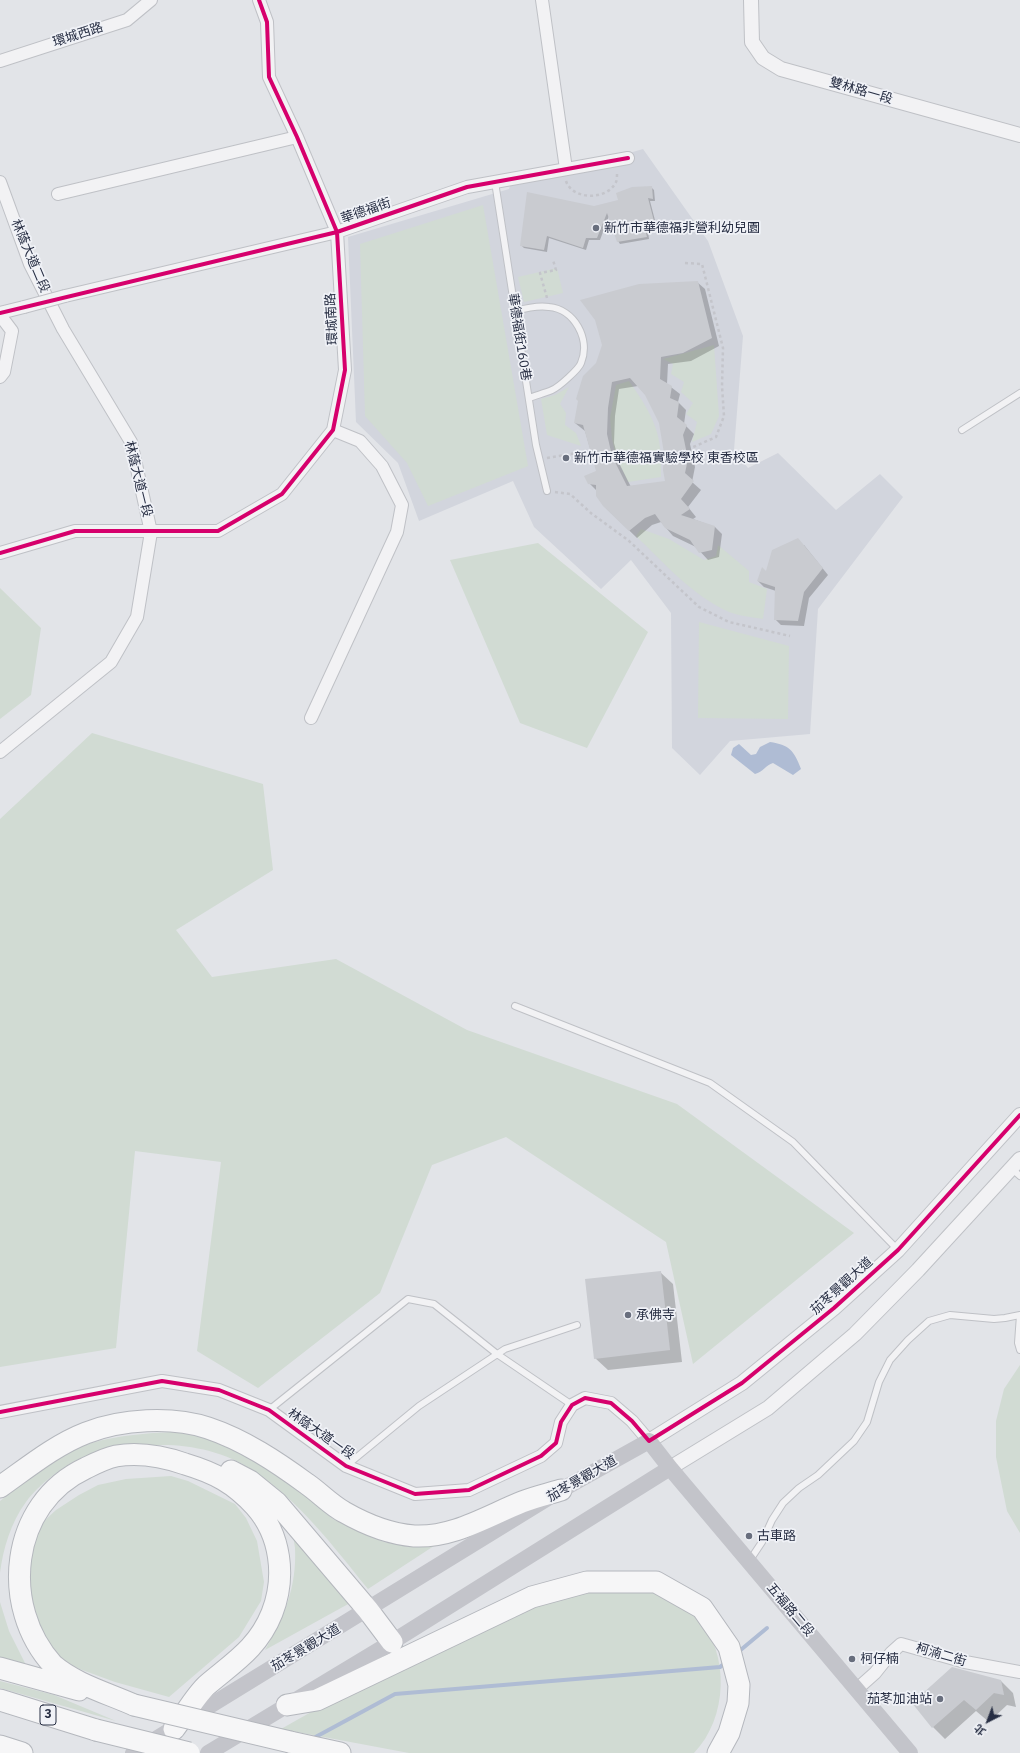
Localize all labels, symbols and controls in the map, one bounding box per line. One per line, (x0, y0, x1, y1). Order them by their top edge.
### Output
street label: 環城西路 (51, 20, 105, 50)
street label: 雙林路一段 (828, 75, 894, 107)
street label: 華德福街 (339, 195, 393, 227)
street label: 林蔭大道二段 (8, 217, 52, 295)
place label: 新竹市華德福非營利幼兒園 (604, 220, 760, 236)
marker: 新竹市華德福非營利幼兒園 (591, 223, 601, 233)
street label: 華德福街160巷 (504, 292, 534, 382)
street label: 環城南路 (323, 293, 341, 345)
street label: 林蔭大道一段 (121, 439, 155, 519)
place label: 新竹市華德福實驗學校 東香校區 (574, 450, 759, 466)
marker: 新竹市華德福實驗學校 東香校區 (561, 453, 571, 463)
street label: 茄苳景觀大道 (808, 1254, 876, 1318)
place label: 承佛寺 (636, 1307, 675, 1323)
marker: 承佛寺 (623, 1310, 633, 1320)
street label: 林蔭大道一段 (285, 1405, 357, 1463)
street label: 茄苳景觀大道 (544, 1453, 620, 1505)
place label: 古車路 (757, 1528, 796, 1544)
marker: 古車路 (744, 1531, 754, 1541)
street label: 五福路二段 (763, 1580, 817, 1640)
street label: 茄苳景觀大道 (269, 1621, 343, 1675)
street label: 柯湳二街 (914, 1640, 968, 1670)
place label: 柯仔楠 (860, 1651, 899, 1667)
marker: 柯仔楠 (847, 1654, 857, 1664)
place label: 茄苳加油站 (867, 1691, 932, 1707)
marker: 茄苳加油站 (935, 1694, 945, 1704)
north arrow (968, 1701, 1008, 1741)
road number: 3 (40, 1705, 56, 1725)
text: 北 (971, 1721, 989, 1739)

